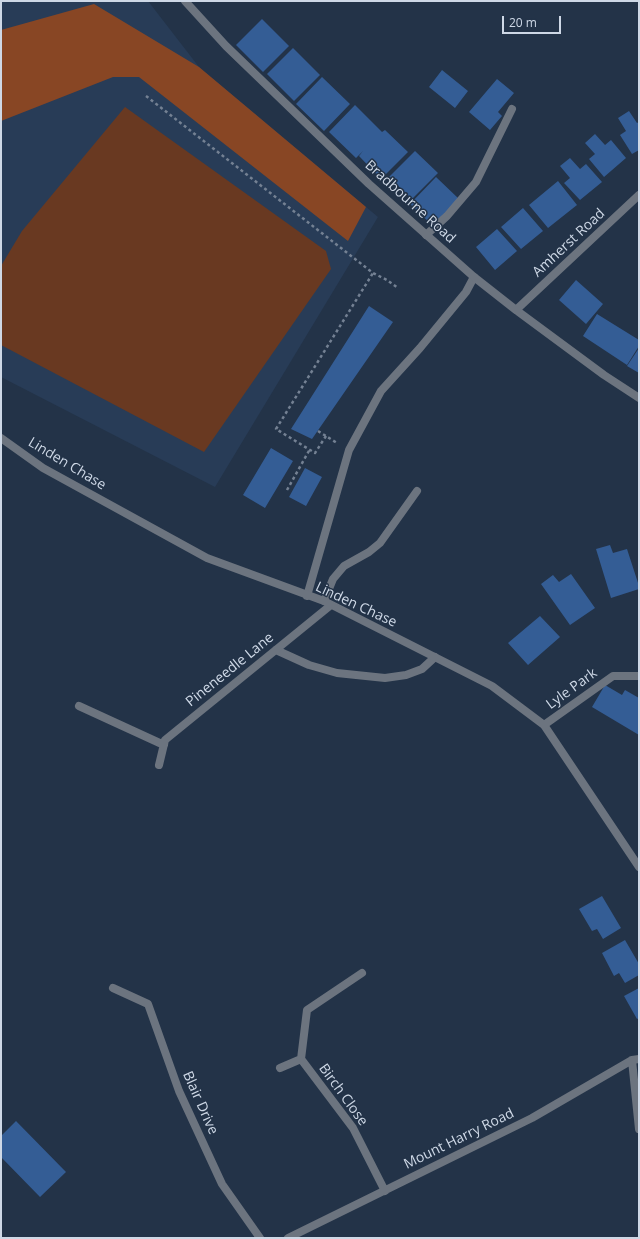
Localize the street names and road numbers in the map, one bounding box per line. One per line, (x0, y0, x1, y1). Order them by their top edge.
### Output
street label: Bradbourne Road (361, 157, 459, 247)
street label: Amherst Road (529, 205, 609, 281)
street label: Linden Chase (25, 434, 109, 494)
street label: Linden Chase (313, 579, 399, 631)
street label: Pineneedle Lane (183, 630, 277, 710)
street label: Lyle Park (543, 665, 601, 713)
street label: Birch Close (315, 1061, 371, 1129)
street label: Blair Drive (179, 1069, 221, 1137)
street label: Mount Harry Road (401, 1105, 517, 1173)

